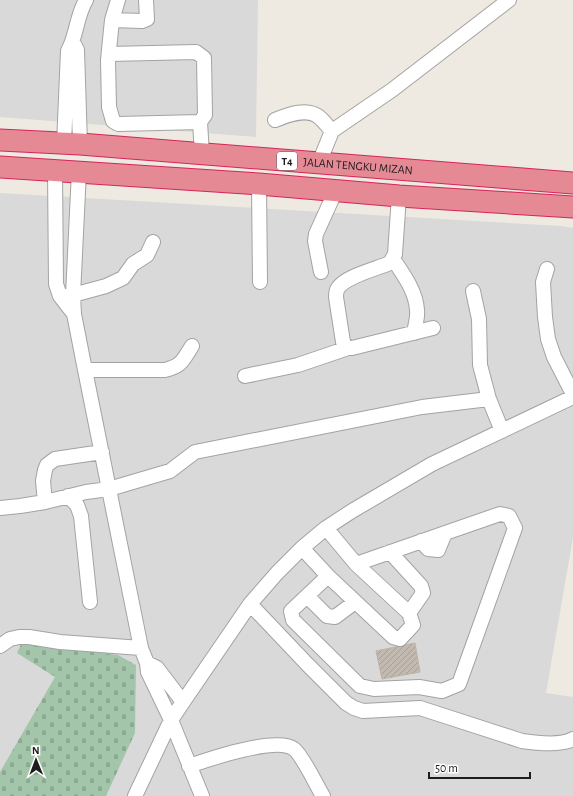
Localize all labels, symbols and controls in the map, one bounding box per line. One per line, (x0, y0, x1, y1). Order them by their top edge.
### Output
road number: T4 (277, 152, 297, 170)
street label: JALAN TENGKU MIZAN (303, 156, 413, 176)
north arrow (16, 740, 56, 780)
text: N (32, 745, 40, 756)
scale bar (429, 754, 530, 780)
text: 50 m (435, 762, 458, 774)

